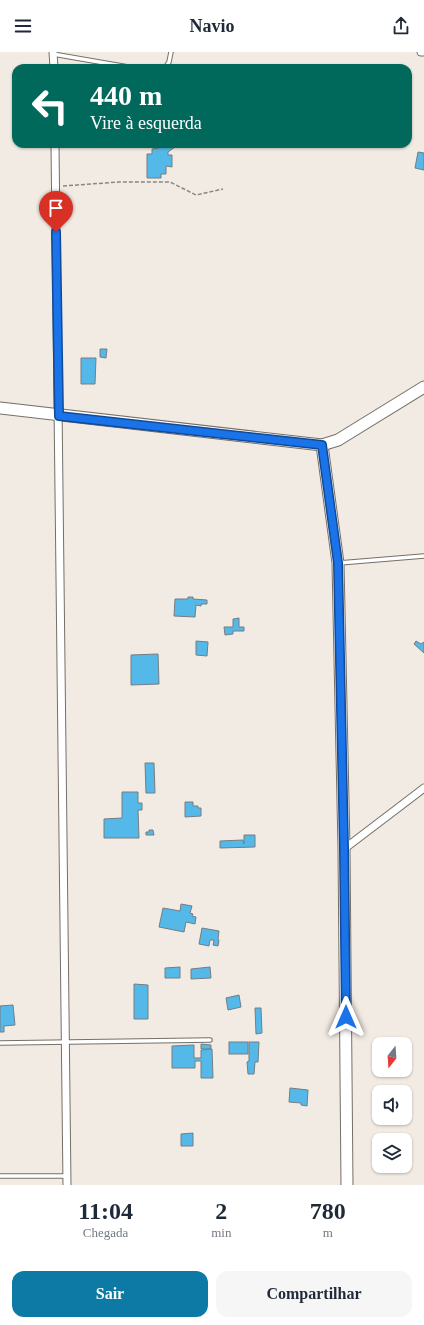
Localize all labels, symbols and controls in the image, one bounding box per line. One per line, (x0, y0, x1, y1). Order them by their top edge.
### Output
icon: menu (12, 15, 34, 37)
icon: share (390, 15, 412, 37)
text: Navio (190, 16, 235, 36)
icon: left (24, 80, 76, 132)
text: 440 m (90, 80, 162, 111)
text: Vire à esquerda (90, 113, 202, 133)
pin (39, 191, 73, 232)
icon: arrive (45, 197, 67, 219)
position arrow (325, 996, 367, 1038)
north arrow (372, 1037, 412, 1077)
map controls (372, 1037, 412, 1173)
button: sound (372, 1085, 412, 1125)
button: layers (372, 1133, 412, 1173)
text: 11:04 (78, 1198, 133, 1224)
text: 2 (215, 1198, 227, 1224)
text: 780 (310, 1198, 346, 1224)
text: Chegada (83, 1225, 128, 1240)
text: min (211, 1225, 231, 1240)
text: m (323, 1225, 333, 1240)
button: Sair (12, 1271, 208, 1317)
button: Compartilhar (216, 1271, 412, 1317)

